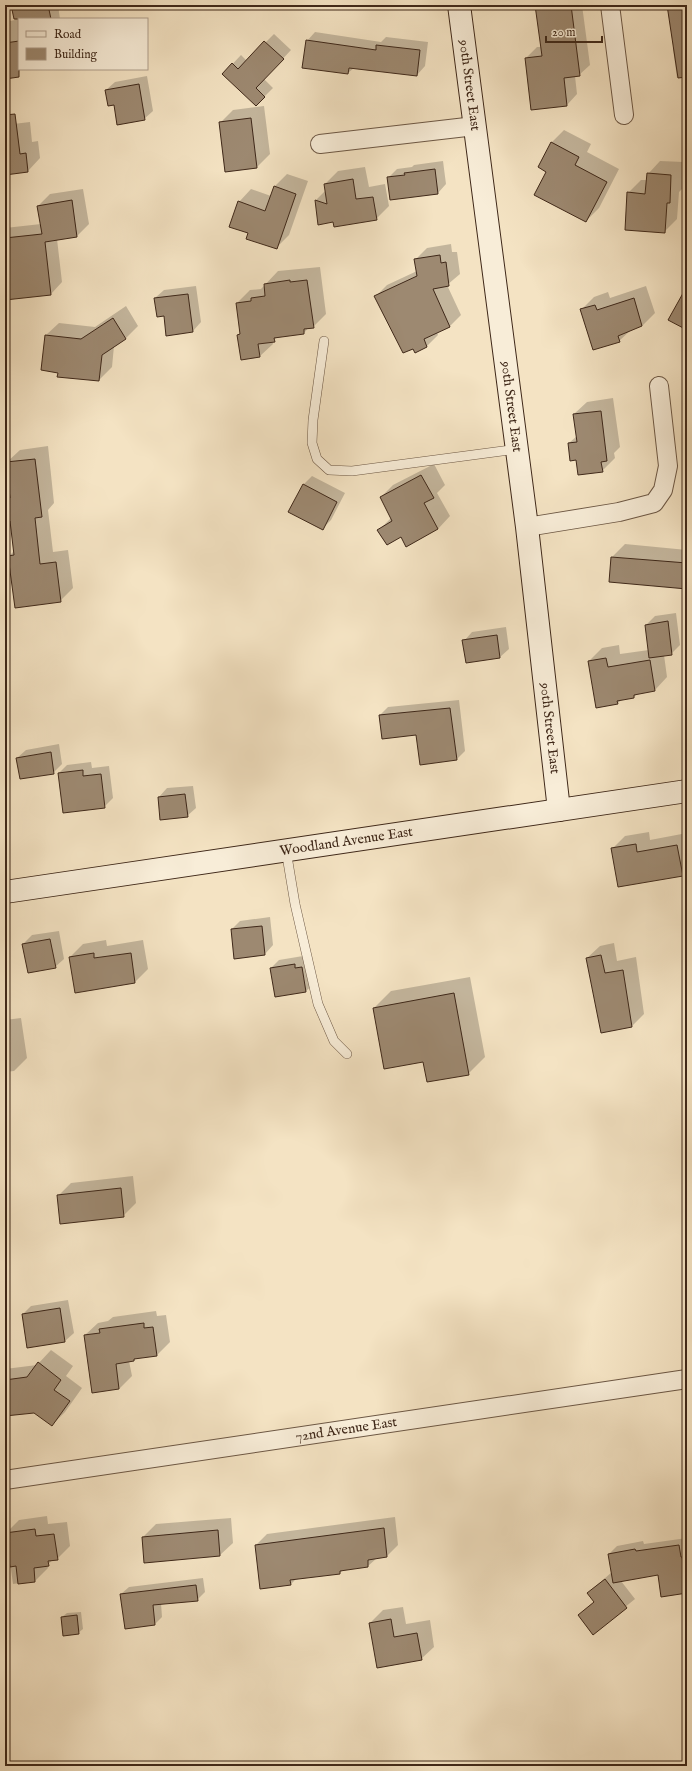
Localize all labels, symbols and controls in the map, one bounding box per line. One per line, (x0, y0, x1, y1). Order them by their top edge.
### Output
legend (18, 18, 148, 70)
scale bar (546, 18, 602, 44)
text: 20 m (552, 25, 575, 40)
text: Road (54, 27, 82, 42)
street label: 90th Street East (454, 38, 484, 132)
text: Building (54, 47, 98, 62)
street label: 90th Street East (496, 359, 526, 453)
street label: 90th Street East (536, 681, 564, 775)
street label: Woodland Avenue East (278, 823, 414, 860)
street label: 72nd Avenue East (294, 1413, 398, 1446)

